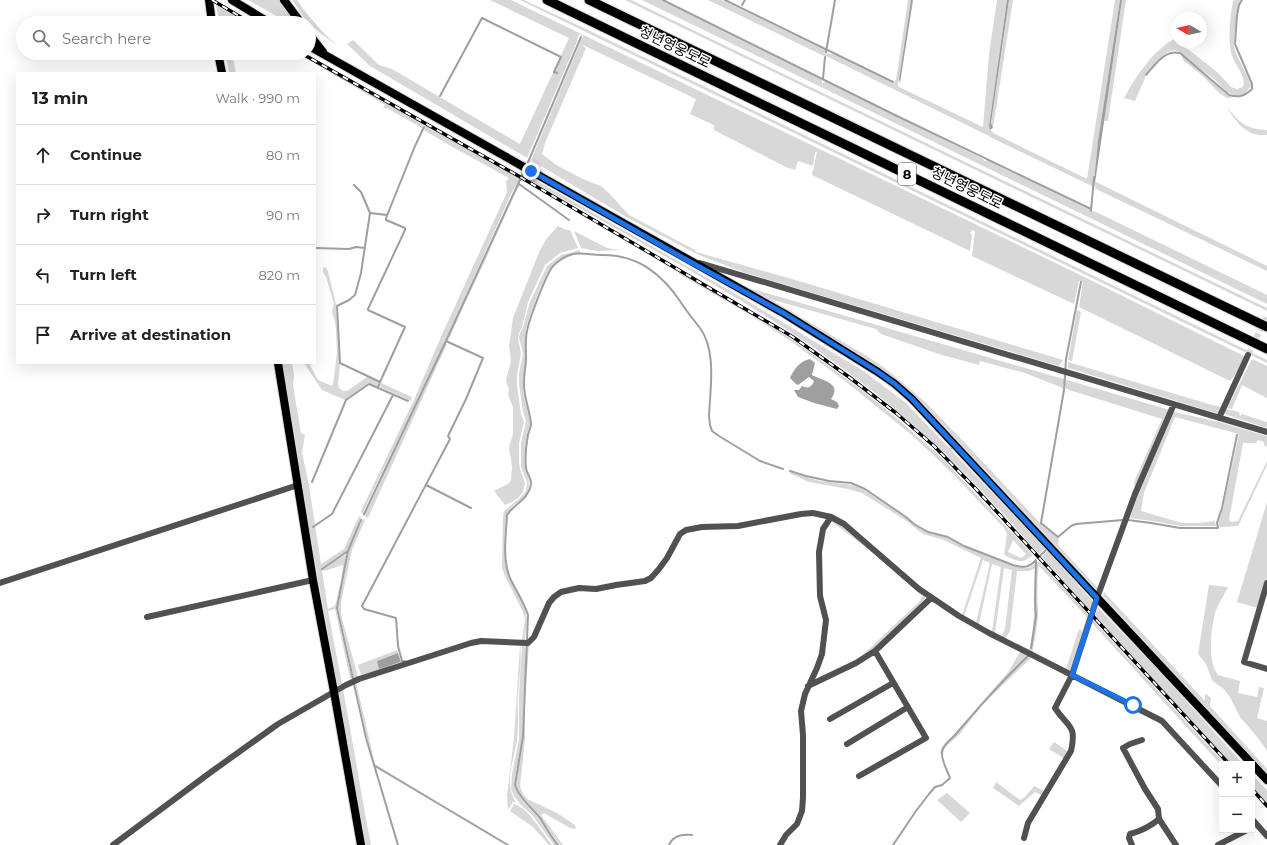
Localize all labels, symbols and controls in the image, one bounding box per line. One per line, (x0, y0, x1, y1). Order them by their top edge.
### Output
north arrow (1171, 12, 1207, 48)
search box (16, 16, 316, 60)
street label: 청년영웅도로 (636, 22, 714, 72)
icon: search (30, 27, 52, 49)
text: Search here (62, 29, 151, 48)
text: 13 min (32, 88, 88, 108)
text: Walk · 990 m (216, 90, 300, 106)
icon: ahead (32, 144, 54, 166)
text: Continue (70, 145, 142, 164)
text: 80 m (266, 147, 300, 163)
route end (522, 162, 540, 180)
road number: 8 (898, 163, 916, 185)
street label: 청년영웅도로 (928, 163, 1006, 213)
icon: right (32, 204, 54, 226)
text: Turn right (70, 205, 149, 224)
text: 90 m (266, 207, 300, 223)
icon: left (32, 264, 54, 286)
text: Turn left (70, 265, 137, 284)
text: 820 m (259, 267, 300, 283)
icon: arrive (32, 324, 54, 346)
text: Arrive at destination (70, 325, 231, 344)
route start (1124, 696, 1142, 714)
map controls (1219, 761, 1255, 833)
button: + (1219, 761, 1255, 797)
button: − (1219, 797, 1255, 833)

